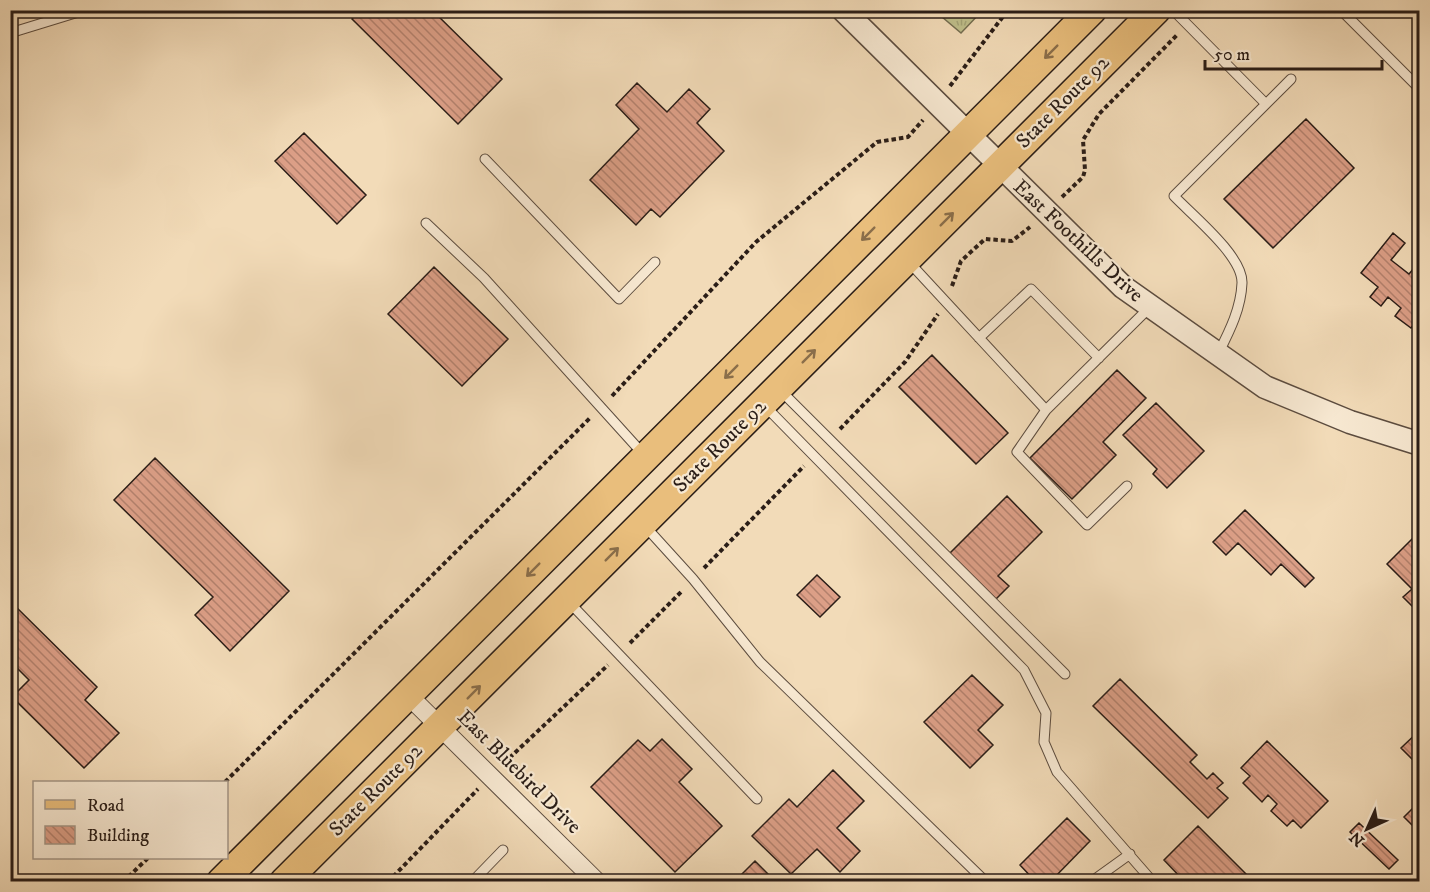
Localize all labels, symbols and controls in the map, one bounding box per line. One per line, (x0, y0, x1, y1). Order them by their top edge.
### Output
scale bar (1205, 33, 1382, 71)
one-way arrow (1043, 44, 1058, 59)
text: 50 m (1214, 44, 1250, 66)
street label: State Route 92 (1011, 49, 1116, 154)
street label: East Foothills Drive (1007, 174, 1149, 308)
one-way arrow (939, 211, 954, 226)
one-way arrow (861, 227, 876, 242)
one-way arrow (801, 349, 816, 364)
one-way arrow (723, 365, 738, 380)
street label: State Route 92 (668, 393, 773, 498)
one-way arrow (604, 547, 619, 561)
one-way arrow (526, 562, 541, 577)
one-way arrow (466, 685, 481, 700)
street label: East Bluebird Drive (451, 704, 587, 840)
street label: State Route 92 (324, 737, 429, 842)
legend (33, 781, 228, 859)
text: Road (87, 795, 124, 817)
north arrow (1337, 799, 1397, 859)
text: Building (87, 825, 149, 847)
text: N (1345, 827, 1369, 851)

